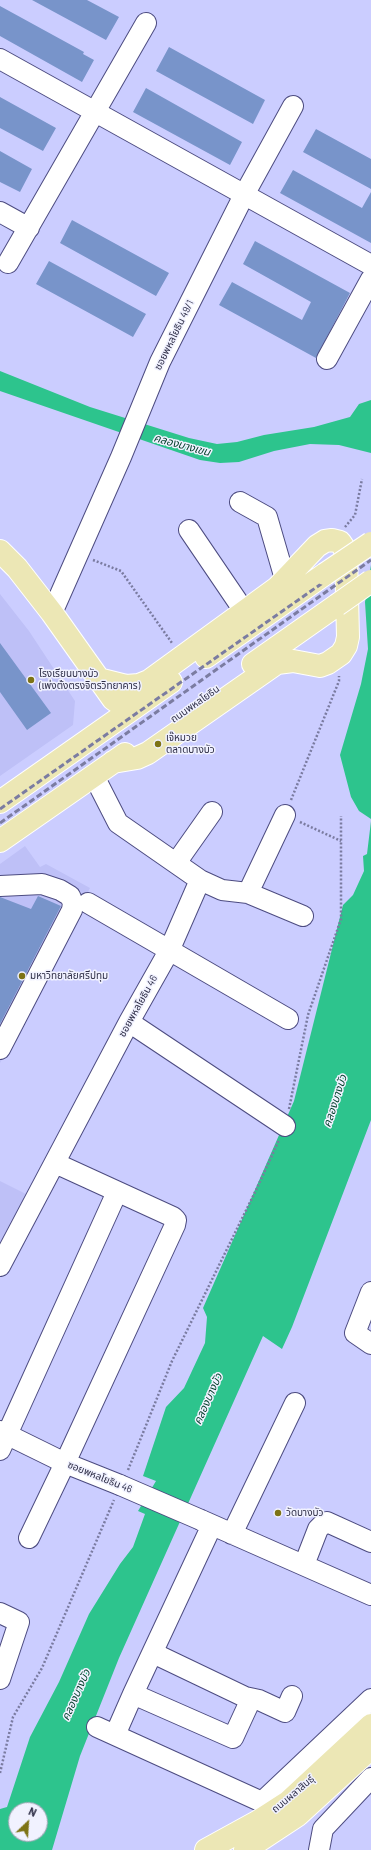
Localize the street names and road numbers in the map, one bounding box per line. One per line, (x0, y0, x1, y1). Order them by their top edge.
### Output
street label: ซอยพหลโยธิน 49/1 (152, 298, 196, 372)
street label: ถนนพหลโยธิน (168, 683, 222, 725)
street label: ซอยพหลโยธิน 46 (116, 973, 160, 1039)
street label: ซอยพหลโยธิน 46 (66, 1459, 134, 1495)
street label: ถนนผลาสินธุ์ (269, 1773, 317, 1815)

